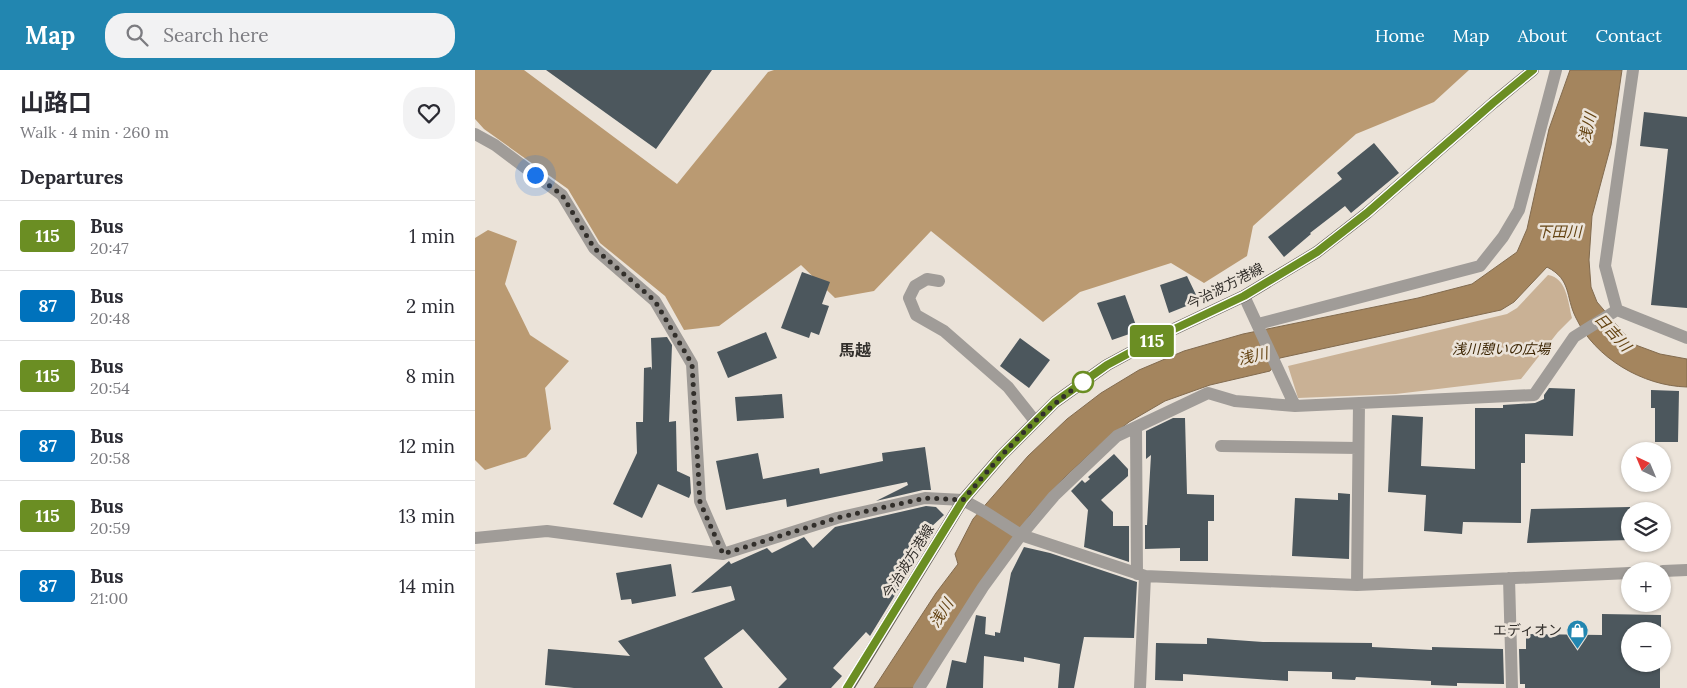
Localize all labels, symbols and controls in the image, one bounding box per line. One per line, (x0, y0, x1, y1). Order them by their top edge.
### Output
search box (105, 13, 455, 58)
text: Map (25, 20, 75, 51)
icon: search (123, 21, 151, 49)
text: Search here (163, 23, 269, 47)
text: Home (1375, 24, 1425, 47)
text: Map (1453, 24, 1489, 47)
text: About (1517, 24, 1567, 47)
text: Contact (1595, 24, 1662, 47)
text: 山路口 (20, 87, 92, 118)
button: heart (403, 87, 455, 139)
water label: 浅川 (1574, 109, 1600, 145)
text: Walk · 4 min · 260 m (20, 122, 169, 142)
your location (523, 163, 548, 188)
text: Departures (20, 165, 123, 189)
text: Bus (90, 214, 123, 238)
water label: 下田川 (1536, 222, 1583, 241)
text: 115 (35, 224, 60, 247)
text: 1 min (409, 224, 455, 248)
text: 20:47 (90, 238, 129, 258)
street label: 今治波方港線 (1183, 259, 1267, 313)
text: Bus (90, 284, 123, 308)
text: 87 (38, 294, 57, 317)
text: 2 min (406, 294, 455, 318)
text: 20:48 (90, 308, 130, 328)
water label: 日吉川 (1591, 309, 1636, 357)
line badge: 115 (1123, 325, 1181, 357)
text: 115 (1140, 329, 1164, 352)
district label: 馬越 (839, 340, 871, 360)
park label: 浅川憩いの広場 (1452, 340, 1552, 358)
water label: 浅川 (1236, 343, 1272, 369)
text: Bus (90, 354, 123, 378)
text: 115 (35, 364, 60, 387)
text: 8 min (405, 364, 455, 388)
unlabelled marker (1072, 371, 1094, 393)
text: 20:54 (90, 378, 130, 398)
text: Bus (90, 424, 123, 448)
text: 87 (38, 434, 57, 457)
text: 12 min (399, 434, 455, 458)
north arrow (1621, 442, 1671, 492)
map controls (1621, 442, 1671, 672)
text: 20:58 (90, 448, 130, 468)
text: Bus (90, 494, 123, 518)
button: layers (1621, 502, 1671, 552)
text: 115 (35, 504, 60, 527)
text: 13 min (399, 504, 455, 528)
text: 20:59 (90, 518, 131, 538)
street label: 今治波方港線 (878, 521, 938, 601)
button: + (1621, 562, 1671, 612)
text: Bus (90, 564, 123, 588)
text: 87 (38, 574, 57, 597)
text: 14 min (399, 574, 455, 598)
text: 21:00 (90, 588, 128, 608)
water label: 浅川 (925, 594, 958, 631)
shop icon: エディオン (1566, 618, 1590, 649)
place label: エディオン (1493, 621, 1562, 639)
button: − (1621, 622, 1671, 672)

